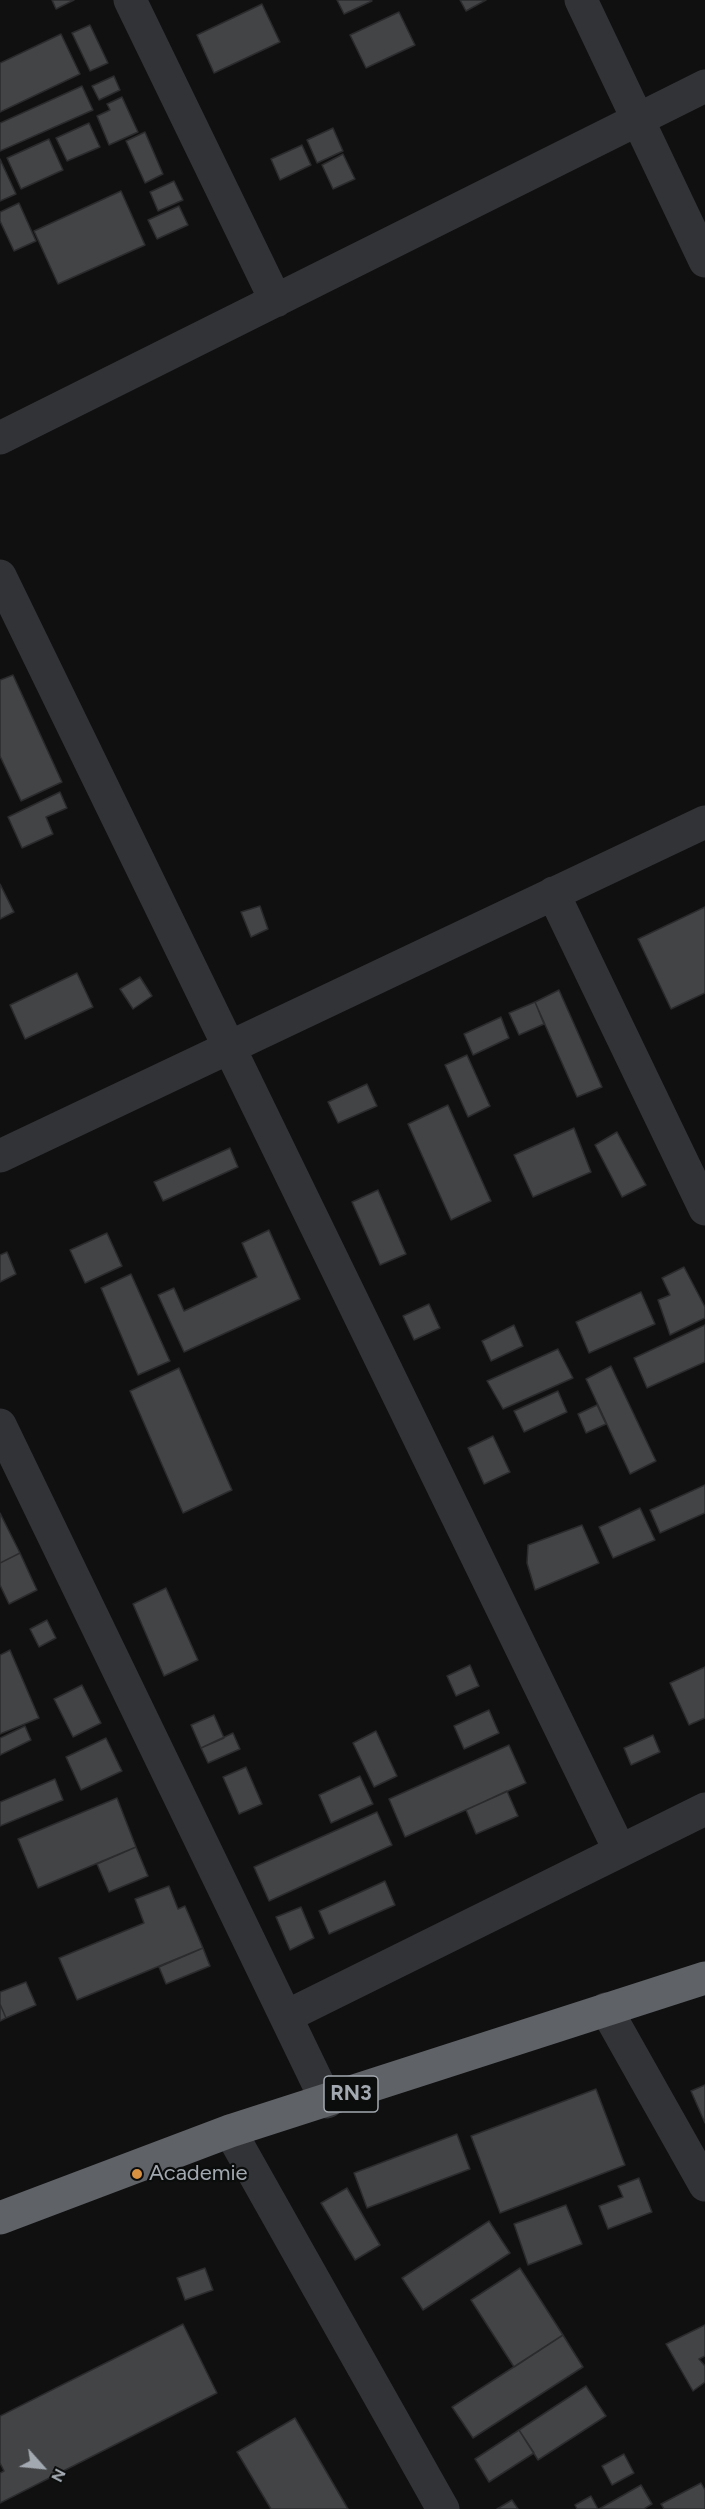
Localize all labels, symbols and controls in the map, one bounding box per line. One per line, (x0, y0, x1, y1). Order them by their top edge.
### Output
road number: RN3 (324, 2076, 378, 2112)
place label: Academie (149, 2161, 248, 2187)
marker: Academie (130, 2167, 144, 2181)
north arrow (12, 2437, 72, 2497)
text: N (47, 2466, 70, 2485)

